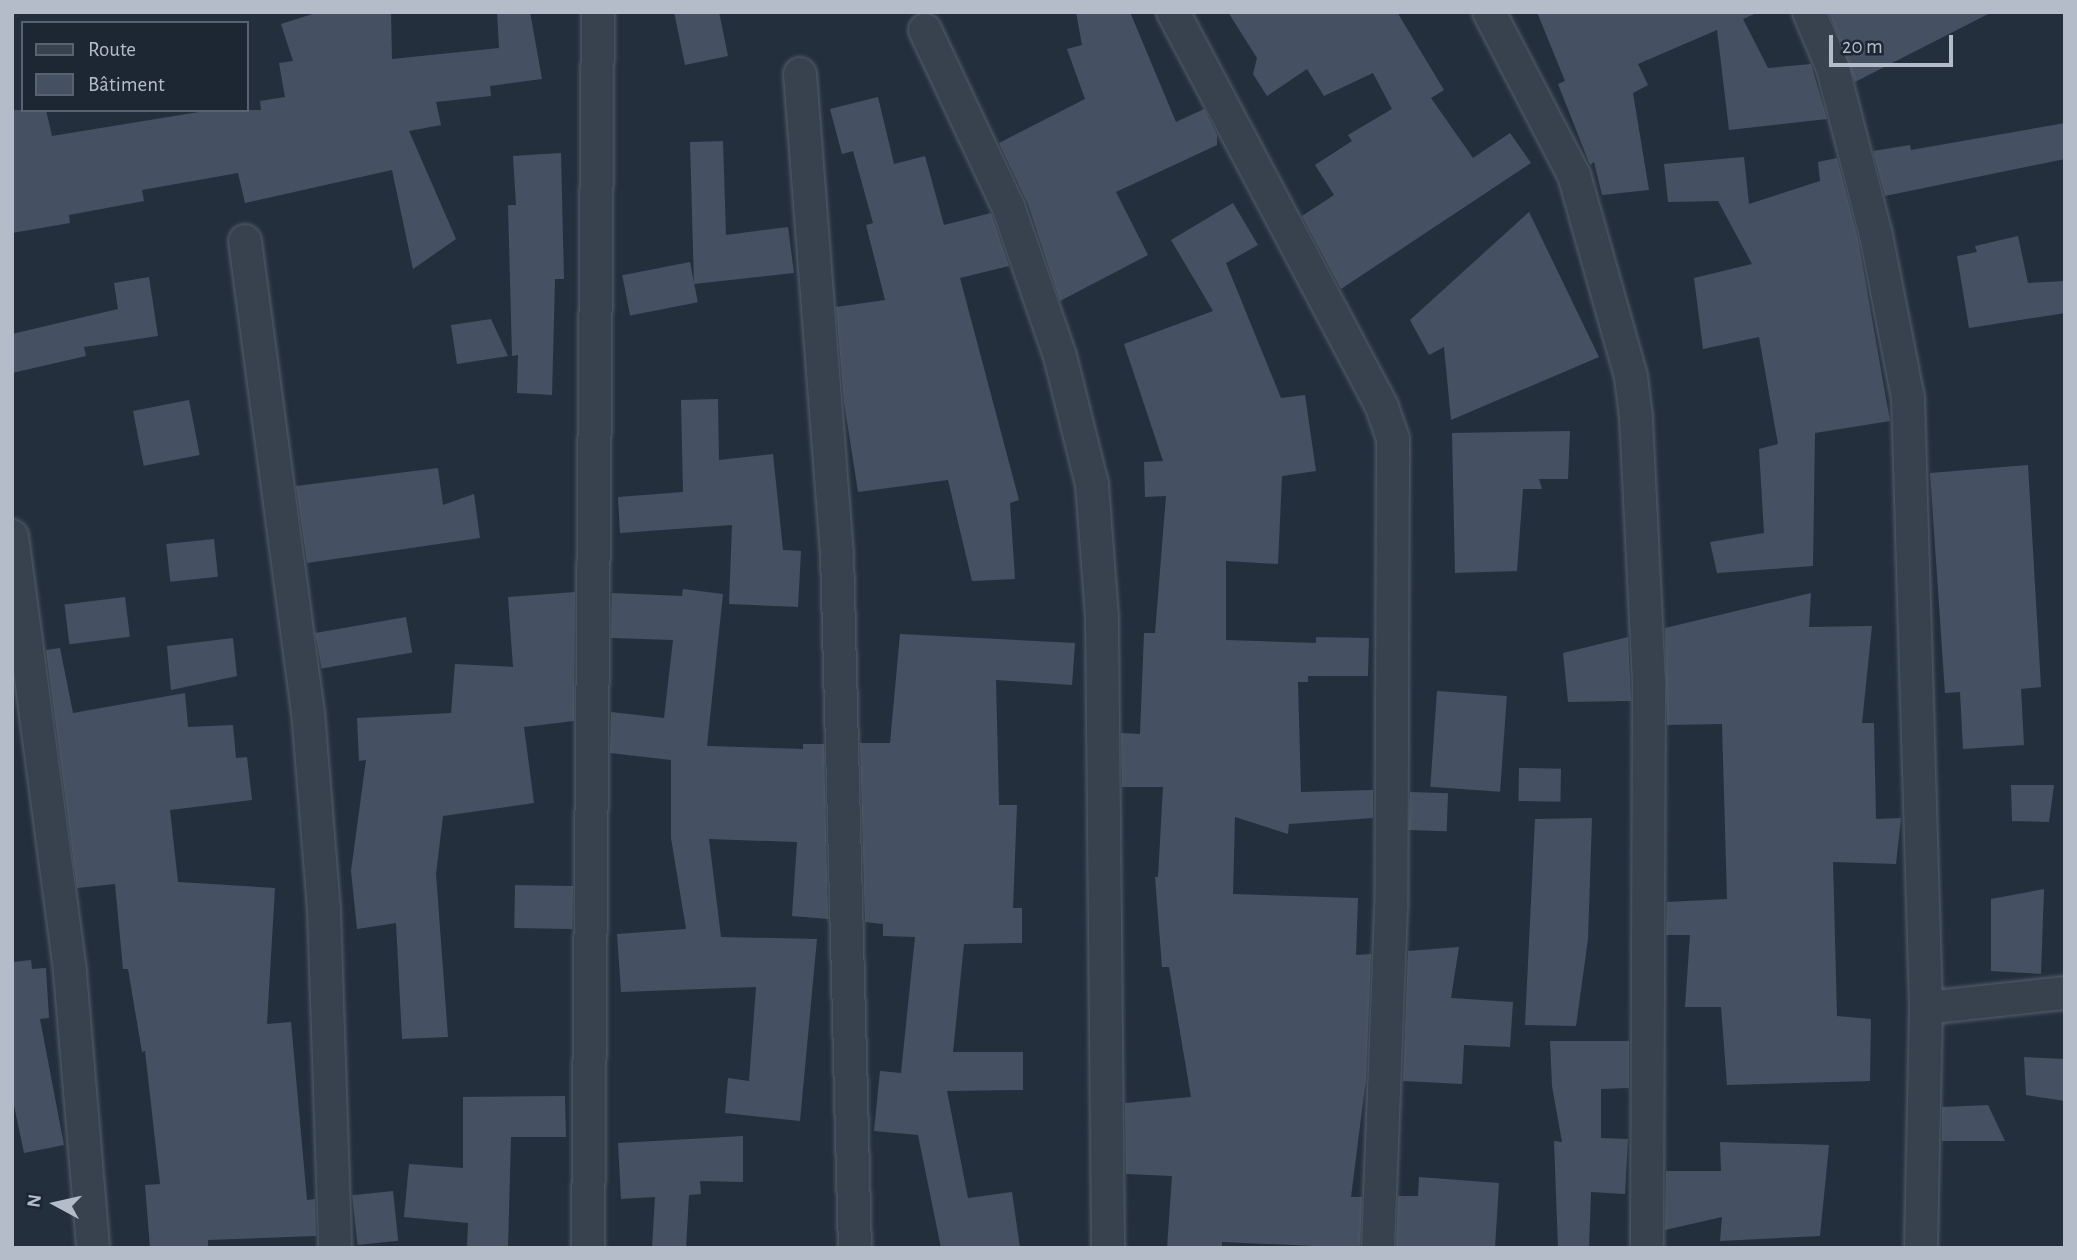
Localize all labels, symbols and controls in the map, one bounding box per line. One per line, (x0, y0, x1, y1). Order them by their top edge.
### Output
legend (21, 21, 248, 112)
scale bar (1832, 21, 1956, 65)
text: 20 m (1842, 36, 1883, 57)
text: Route (88, 39, 136, 60)
text: Bâtiment (88, 74, 165, 95)
north arrow (21, 1169, 91, 1239)
text: N (24, 1193, 45, 1209)

